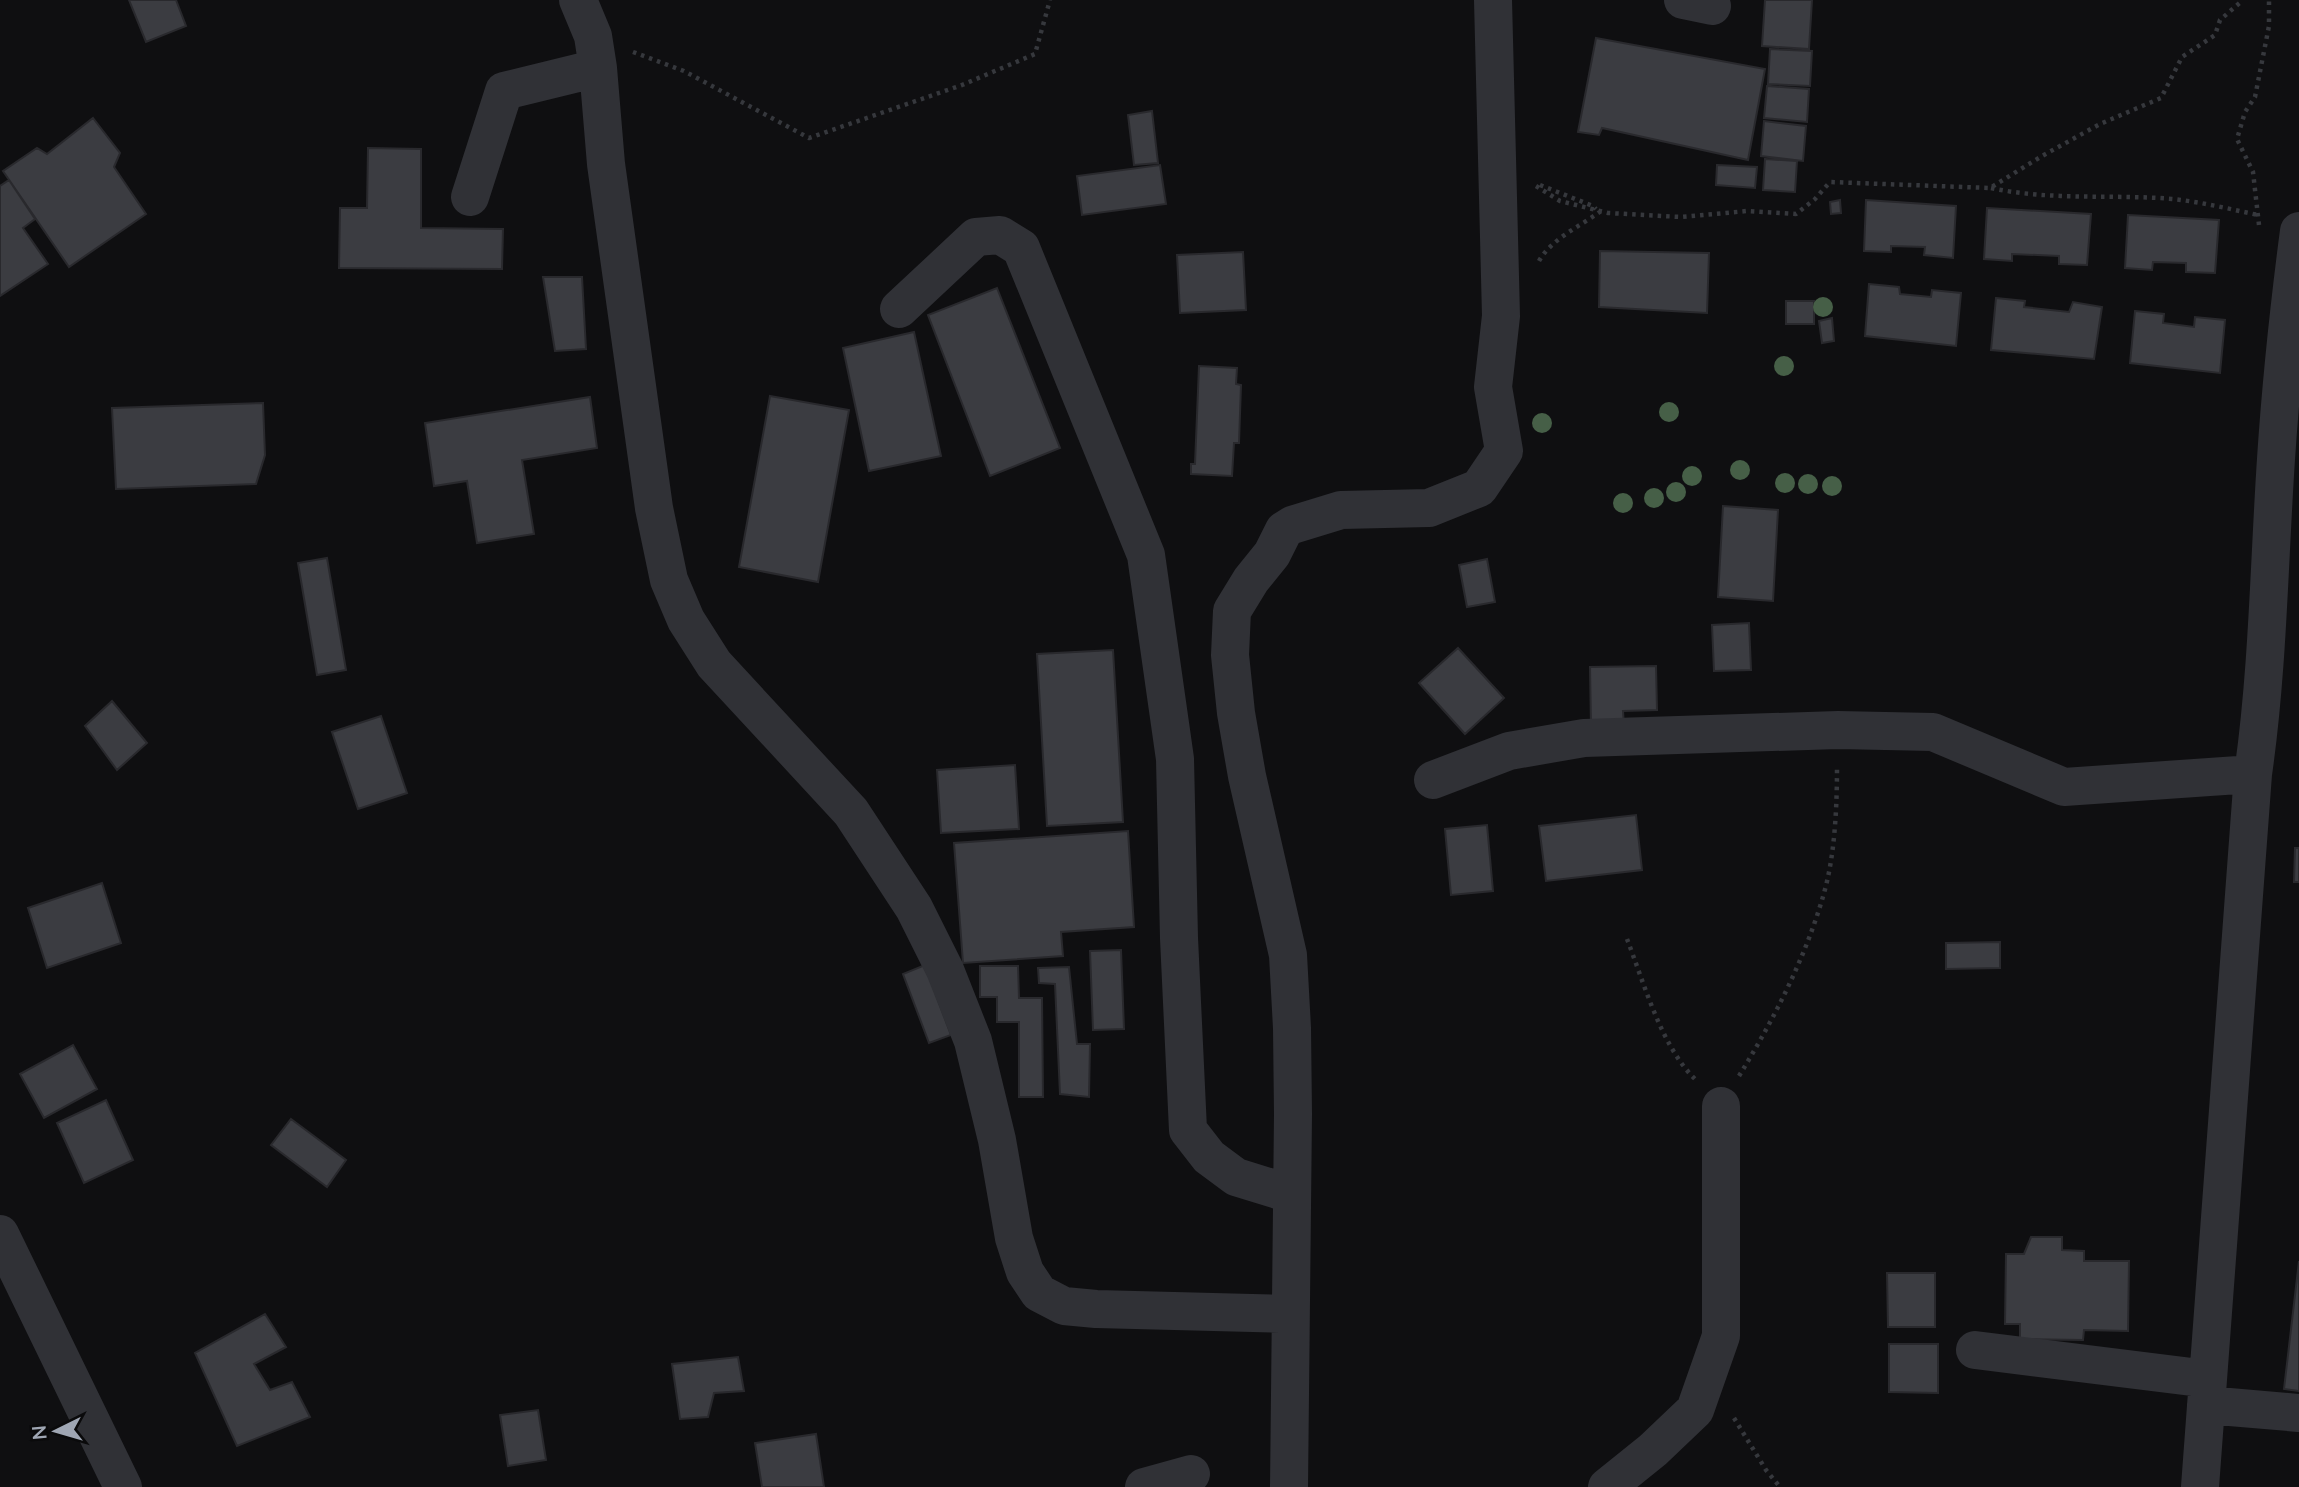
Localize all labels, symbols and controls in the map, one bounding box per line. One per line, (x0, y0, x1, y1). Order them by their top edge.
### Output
north arrow (21, 1396, 91, 1466)
text: N (26, 1424, 51, 1441)

